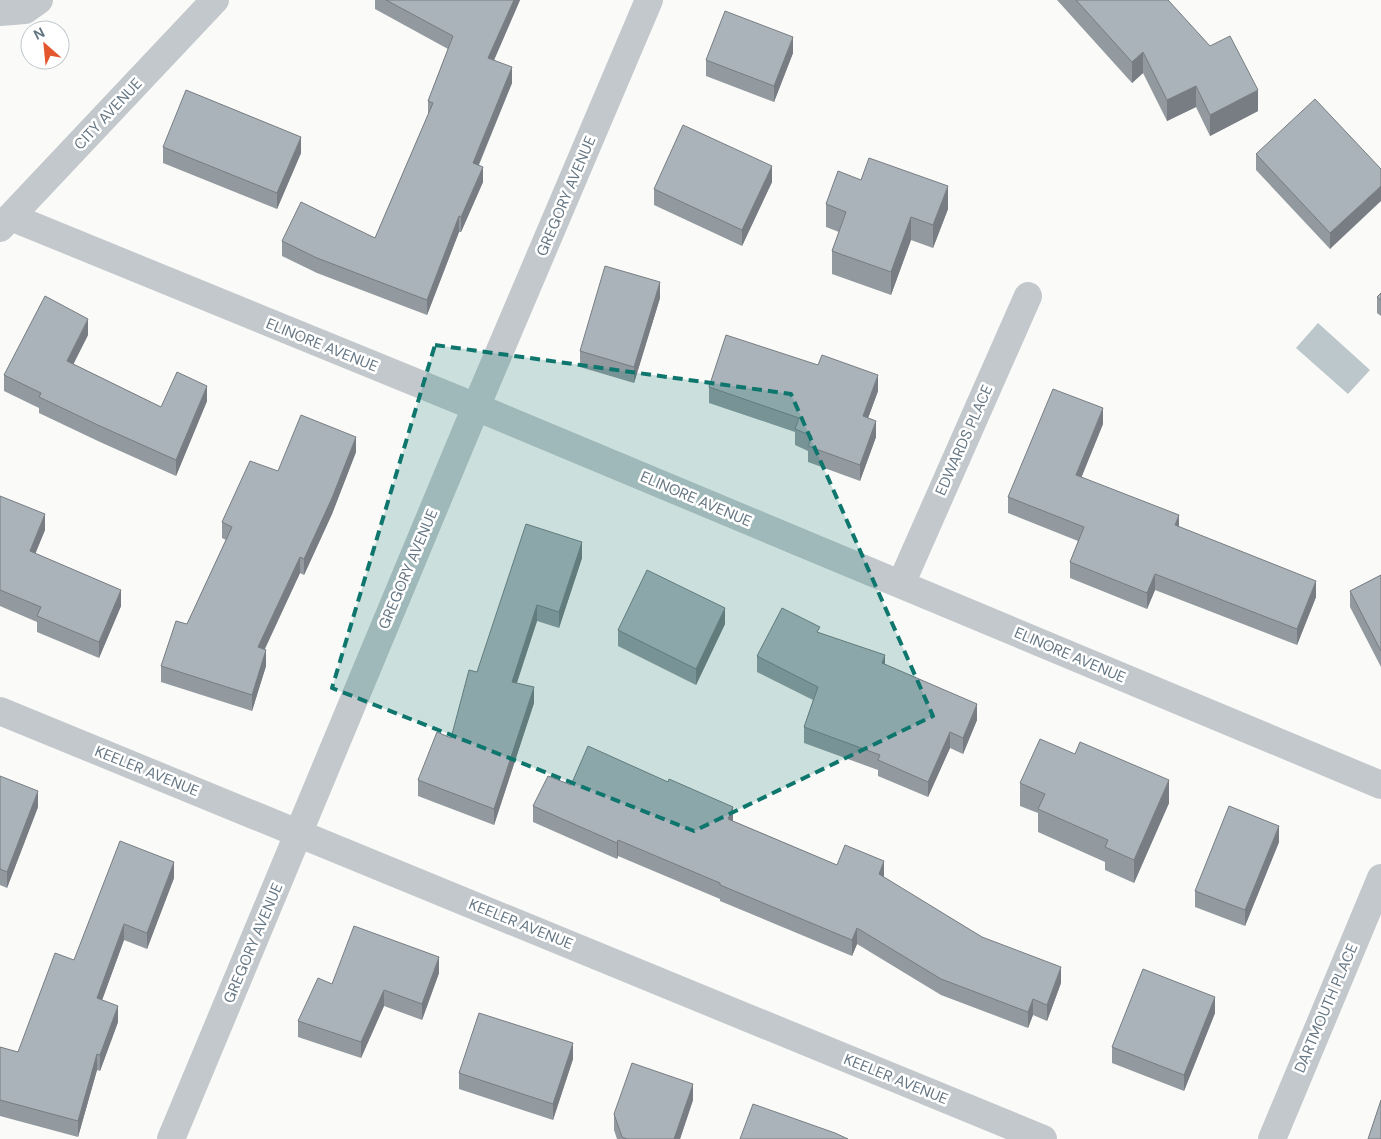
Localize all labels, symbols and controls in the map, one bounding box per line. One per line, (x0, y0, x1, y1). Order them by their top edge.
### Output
north arrow (20, 20, 70, 70)
text: N (30, 23, 48, 44)
street label: CITY AVENUE (70, 74, 146, 154)
street label: GREGORY AVENUE (532, 133, 600, 259)
street label: ELINORE AVENUE (263, 313, 381, 377)
street label: EDWARDS PLACE (931, 382, 997, 498)
street label: ELINORE AVENUE (637, 467, 755, 531)
street label: GREGORY AVENUE (374, 506, 442, 632)
street label: ELINORE AVENUE (1011, 623, 1129, 687)
street label: KEELER AVENUE (92, 741, 202, 801)
street label: GREGORY AVENUE (219, 880, 287, 1006)
street label: KEELER AVENUE (466, 894, 576, 954)
street label: DARTMOUTH PLACE (1290, 940, 1362, 1076)
street label: KEELER AVENUE (841, 1049, 951, 1109)

